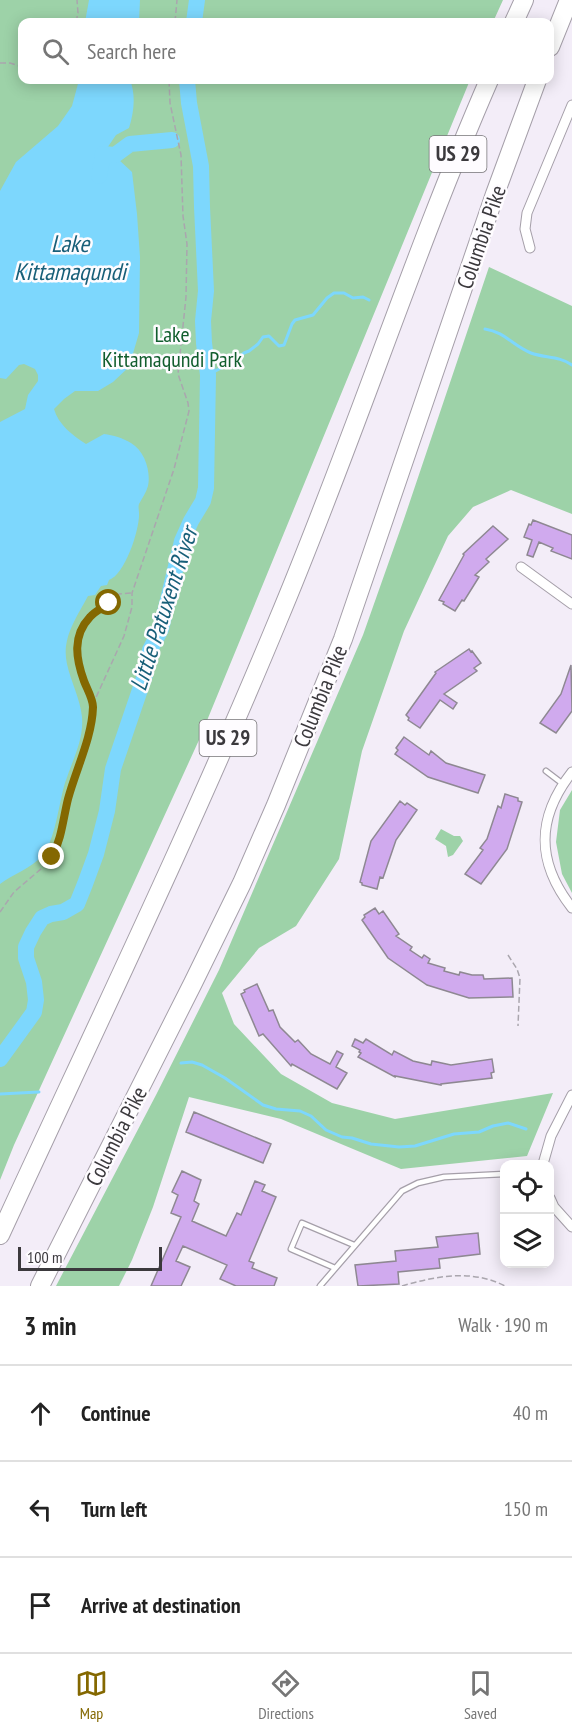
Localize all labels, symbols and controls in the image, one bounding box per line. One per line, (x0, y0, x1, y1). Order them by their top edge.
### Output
search box (18, 18, 554, 84)
icon: search (39, 35, 72, 68)
text: Search here (87, 37, 176, 65)
road number: US 29 (430, 136, 486, 172)
street label: Columbia Pike (450, 181, 512, 293)
water label: Lake Kittamaqundi (14, 228, 129, 287)
park label: Lake Kittamaqundi Park (102, 320, 242, 373)
water label: Little Patuxent River (123, 520, 206, 694)
route start (95, 589, 121, 615)
street label: Columbia Pike (287, 641, 353, 751)
road number: US 29 (200, 720, 256, 756)
route end (38, 843, 64, 869)
street label: Columbia Pike (79, 1082, 153, 1190)
map controls (500, 1160, 554, 1268)
button: locate (500, 1160, 554, 1214)
button: layers (500, 1214, 554, 1268)
scale bar (18, 1244, 162, 1272)
text: 100 m (27, 1247, 62, 1267)
text: 3 min (24, 1309, 77, 1342)
text: Walk · 190 m (458, 1312, 548, 1338)
icon: ahead (24, 1397, 57, 1430)
text: Continue (81, 1399, 151, 1427)
text: 40 m (513, 1400, 548, 1426)
icon: left (24, 1493, 57, 1526)
text: Turn left (81, 1495, 147, 1523)
text: 150 m (504, 1496, 548, 1522)
icon: arrive (24, 1589, 57, 1622)
text: Arrive at destination (81, 1591, 241, 1619)
tab: Map (75, 1667, 108, 1723)
tab: Directions (258, 1667, 314, 1723)
tab: Saved (464, 1667, 497, 1723)

